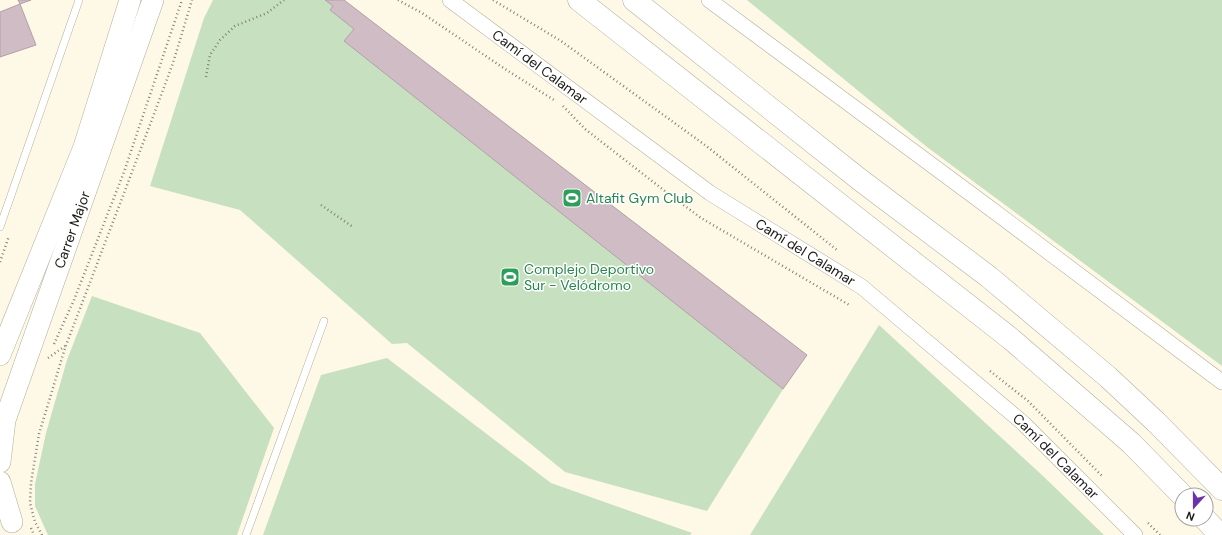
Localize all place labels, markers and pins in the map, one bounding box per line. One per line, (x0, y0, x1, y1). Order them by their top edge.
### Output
sports icon: Altafit Gym Club (561, 187, 583, 209)
place label: Altafit Gym Club (586, 189, 693, 207)
place label: Complejo Deportivo Sur - Velódromo (524, 260, 654, 294)
sports icon: Complejo Deportivo Sur - Velódromo (499, 266, 521, 288)

